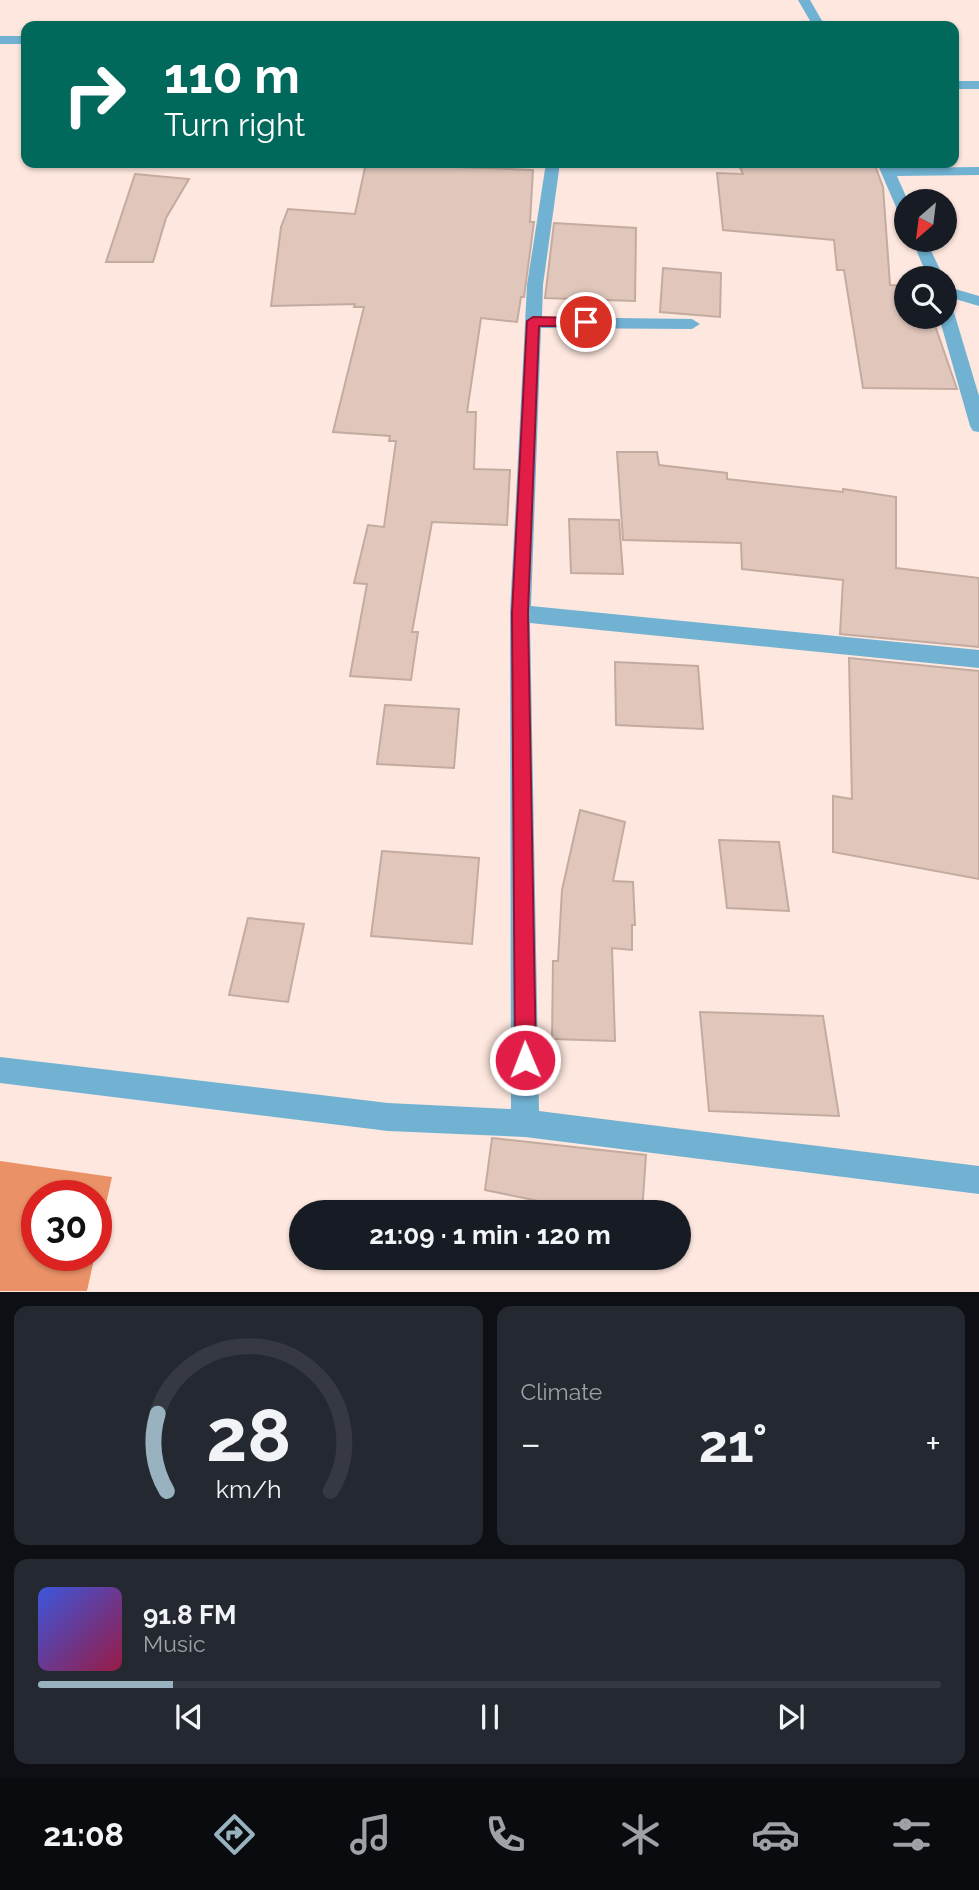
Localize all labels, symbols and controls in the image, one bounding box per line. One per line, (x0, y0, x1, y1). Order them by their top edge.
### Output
text: 110 m (164, 47, 300, 104)
icon: right (49, 49, 140, 140)
text: Turn right (164, 106, 305, 143)
north arrow (894, 189, 957, 252)
map controls (894, 189, 957, 329)
button: search (894, 266, 957, 329)
pin (556, 292, 616, 352)
icon: arrive (567, 303, 605, 341)
position arrow (488, 1023, 562, 1097)
speed limit sign: 30 (21, 1180, 112, 1271)
text: 21:09 · 1 min · 120 m (369, 1220, 611, 1250)
text: Climate (521, 1378, 602, 1405)
text: 28 (206, 1394, 291, 1479)
text: 21° (699, 1413, 767, 1474)
text: − (521, 1421, 541, 1466)
text: + (925, 1421, 941, 1466)
text: km/h (215, 1474, 281, 1504)
text: 91.8 FM (143, 1600, 236, 1630)
text: Music (143, 1630, 206, 1657)
icon: previous (170, 1698, 208, 1736)
icon: pause (471, 1698, 509, 1736)
icon: next (772, 1698, 810, 1736)
icon: directions (210, 1810, 259, 1859)
icon: music (346, 1810, 395, 1859)
icon: phone (481, 1810, 530, 1859)
icon: climate (616, 1810, 665, 1859)
icon: car (751, 1810, 800, 1859)
icon: filters (887, 1810, 936, 1859)
text: 21:08 (43, 1816, 124, 1853)

